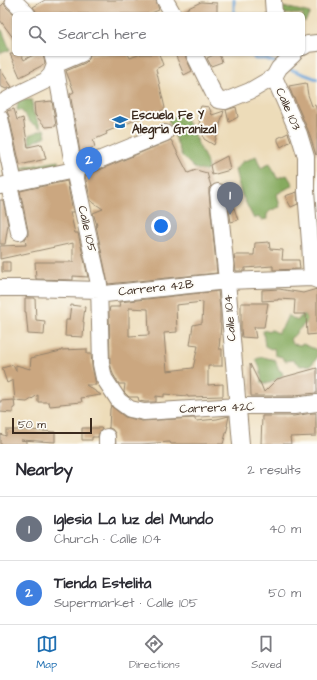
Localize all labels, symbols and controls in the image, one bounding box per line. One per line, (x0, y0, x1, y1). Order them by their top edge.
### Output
search box (12, 12, 305, 56)
icon: search (26, 23, 48, 45)
text: Search here (58, 24, 147, 45)
street label: Calle 103 (271, 85, 305, 133)
place label: Escuela Fe Y Alegria Granizal (132, 107, 217, 140)
school or university icon: Escuela Fe Y Alegria Granizal (111, 113, 129, 131)
pin: 2 (76, 147, 102, 180)
pin: 1 (217, 182, 243, 215)
street label: Calle 105 (73, 204, 101, 254)
your location (151, 216, 171, 236)
street label: Carrera 42B (118, 276, 195, 300)
street label: Calle 104 (219, 294, 241, 342)
street label: Carrera 42C (179, 398, 255, 418)
scale bar (12, 416, 92, 435)
text: 50 m (18, 417, 46, 432)
text: Nearby (16, 458, 73, 482)
text: 2 results (247, 461, 301, 479)
text: Iglesia La luz del Mundo (54, 509, 213, 530)
text: 1 (28, 520, 30, 538)
text: 40 m (269, 520, 301, 538)
text: Church · Calle 104 (54, 530, 161, 548)
text: Tienda Estelita (54, 573, 151, 594)
text: 2 (25, 584, 33, 602)
text: 50 m (268, 584, 301, 602)
text: Supermarket · Calle 105 (54, 594, 198, 612)
tab: Map (36, 633, 58, 672)
tab: Directions (129, 633, 180, 672)
tab: Saved (251, 633, 281, 672)

